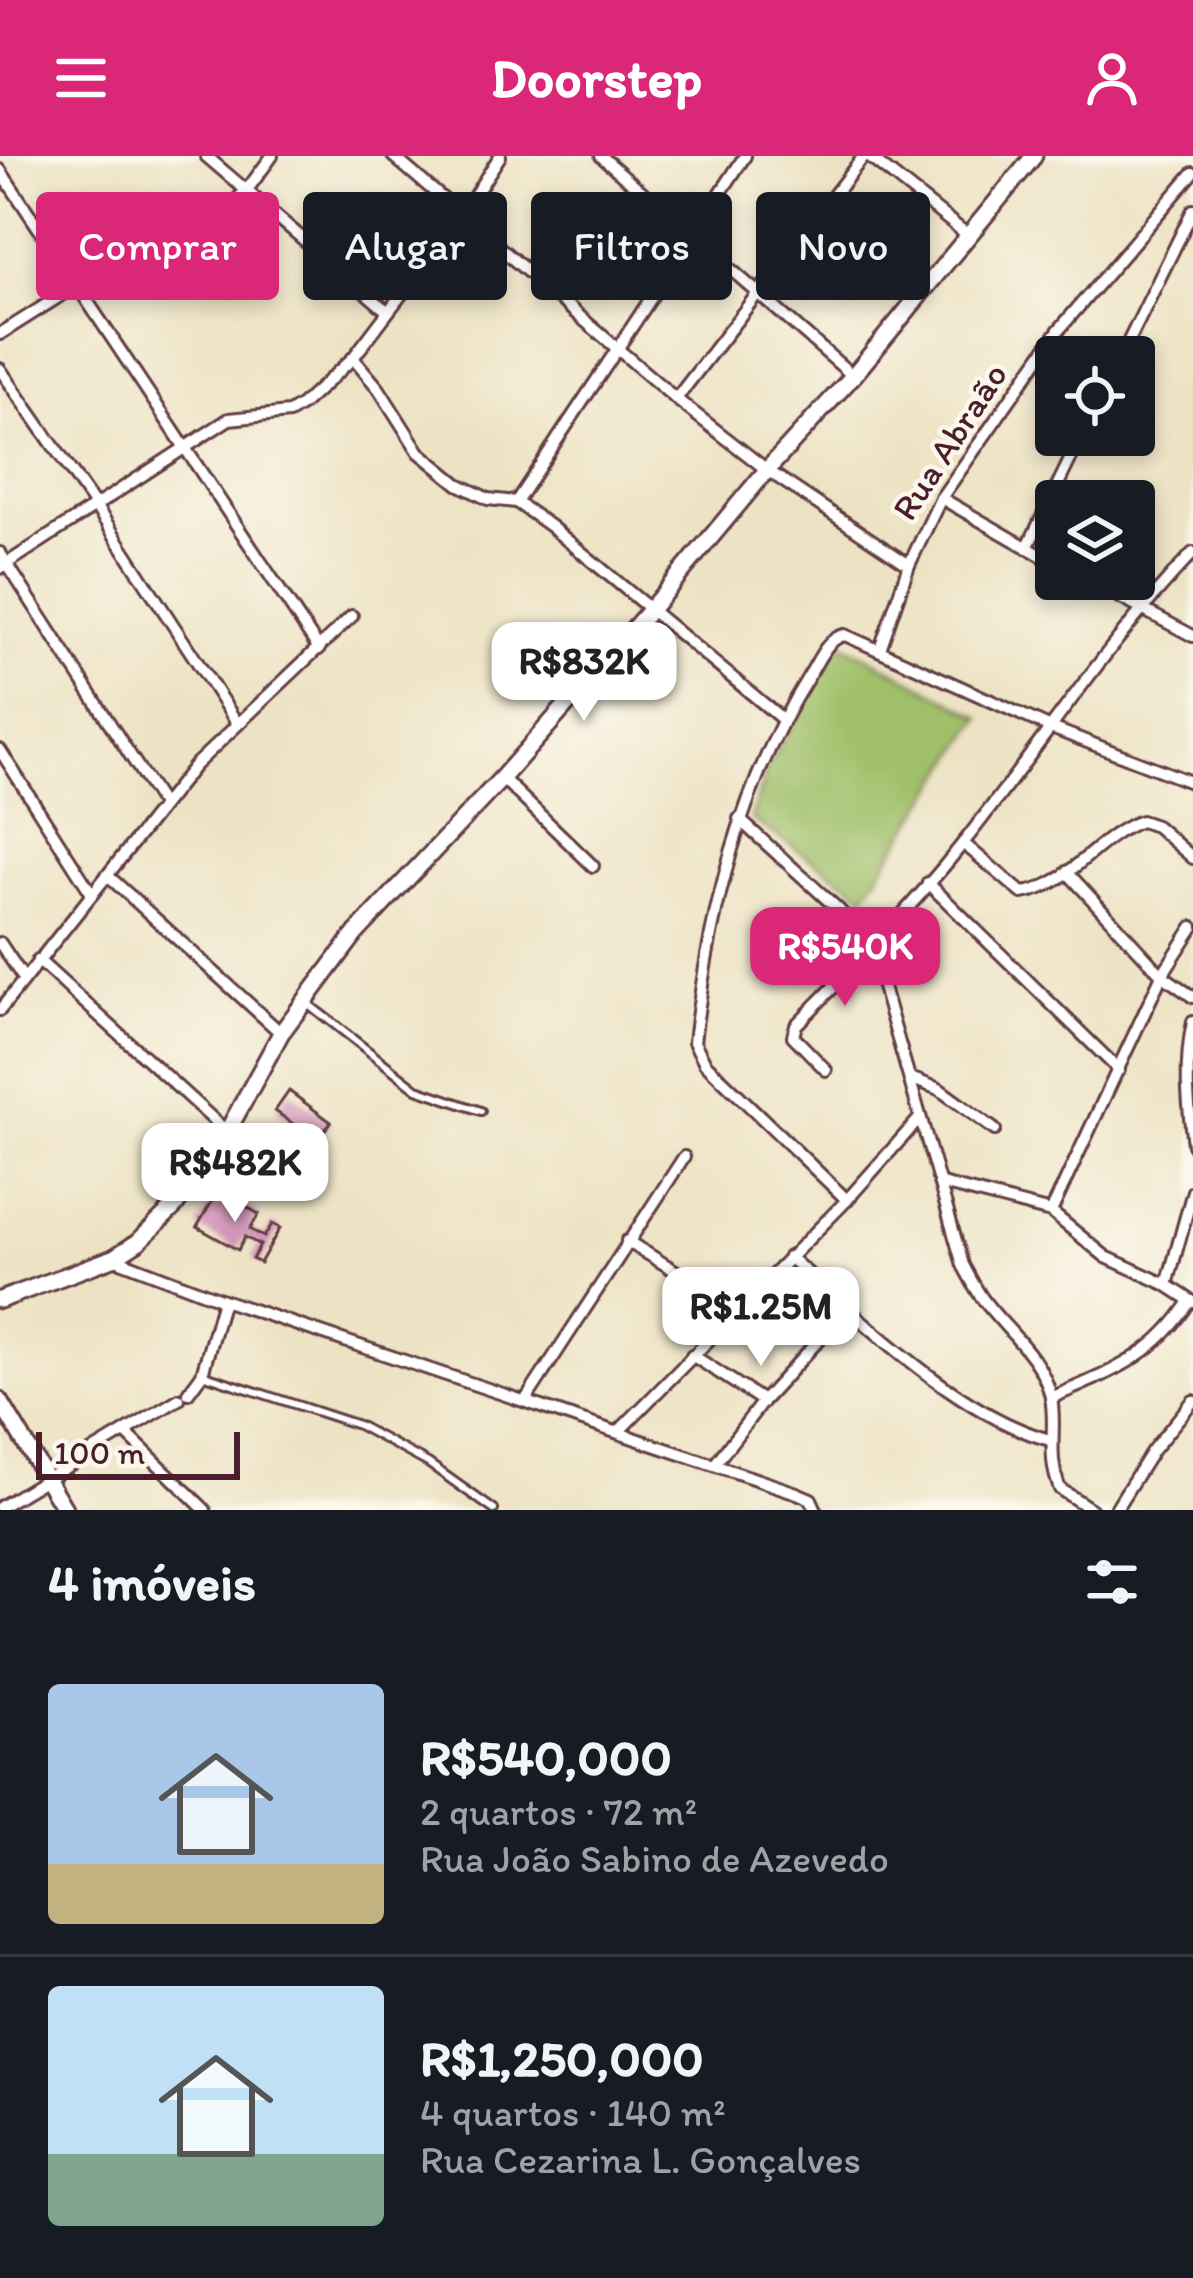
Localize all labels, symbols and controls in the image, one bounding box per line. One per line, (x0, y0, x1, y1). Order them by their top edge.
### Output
icon: menu (48, 45, 114, 111)
icon: person (1079, 45, 1145, 111)
text: Doorstep (491, 46, 702, 111)
chip: Comprar (36, 192, 279, 300)
chip: Alugar (303, 192, 507, 300)
chip: Filtros (531, 192, 732, 300)
chip: Novo (756, 192, 930, 300)
map controls (1035, 336, 1155, 600)
button: locate (1035, 336, 1155, 456)
street label: Rua Abraão (883, 355, 1016, 528)
button: layers (1035, 480, 1155, 600)
pin: R$832K (486, 622, 682, 724)
text: R$832K (519, 637, 649, 684)
pin: R$540K (747, 907, 943, 1009)
text: R$540K (777, 922, 913, 969)
pin: R$482K (137, 1123, 333, 1225)
text: R$482K (168, 1138, 302, 1185)
pin: R$1.25M (650, 1267, 872, 1369)
text: R$1.25M (689, 1282, 833, 1329)
scale bar (36, 1426, 240, 1479)
text: 100 m (54, 1433, 145, 1472)
icon: filters (1079, 1549, 1145, 1615)
text: 4 imóveis (48, 1552, 256, 1613)
text: R$540,000 (420, 1727, 672, 1788)
icon: home (144, 1732, 288, 1876)
text: 2 quartos · 72 m² (420, 1788, 697, 1835)
text: Rua João Sabino de Azevedo (420, 1835, 889, 1882)
text: R$1,250,000 (420, 2028, 704, 2089)
icon: home (144, 2034, 288, 2178)
text: 4 quartos · 140 m² (420, 2089, 726, 2136)
text: Rua Cezarina L. Gonçalves (420, 2136, 861, 2183)

